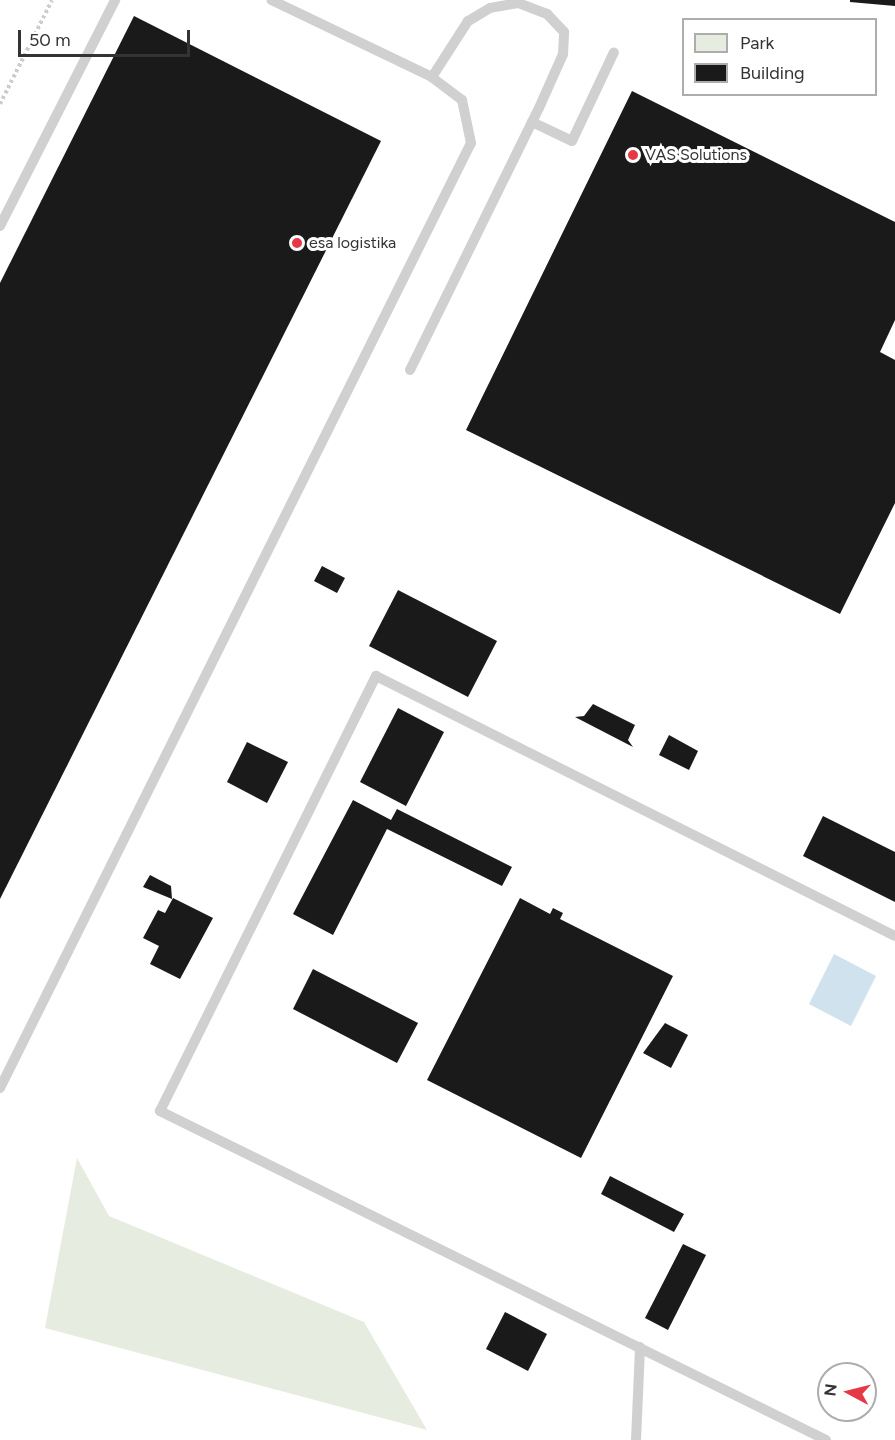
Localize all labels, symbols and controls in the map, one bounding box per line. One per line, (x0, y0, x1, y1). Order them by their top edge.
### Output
scale bar (21, 18, 194, 56)
legend (682, 18, 877, 96)
text: 50 m (29, 29, 71, 51)
text: Park (740, 32, 774, 54)
text: Building (740, 62, 805, 84)
place label: VAS Solutions (645, 145, 747, 165)
marker: VAS Solutions (626, 148, 640, 162)
place label: esa logistika (309, 233, 396, 253)
marker: esa logistika (290, 236, 304, 250)
north arrow (817, 1362, 877, 1422)
text: N (820, 1383, 841, 1397)

